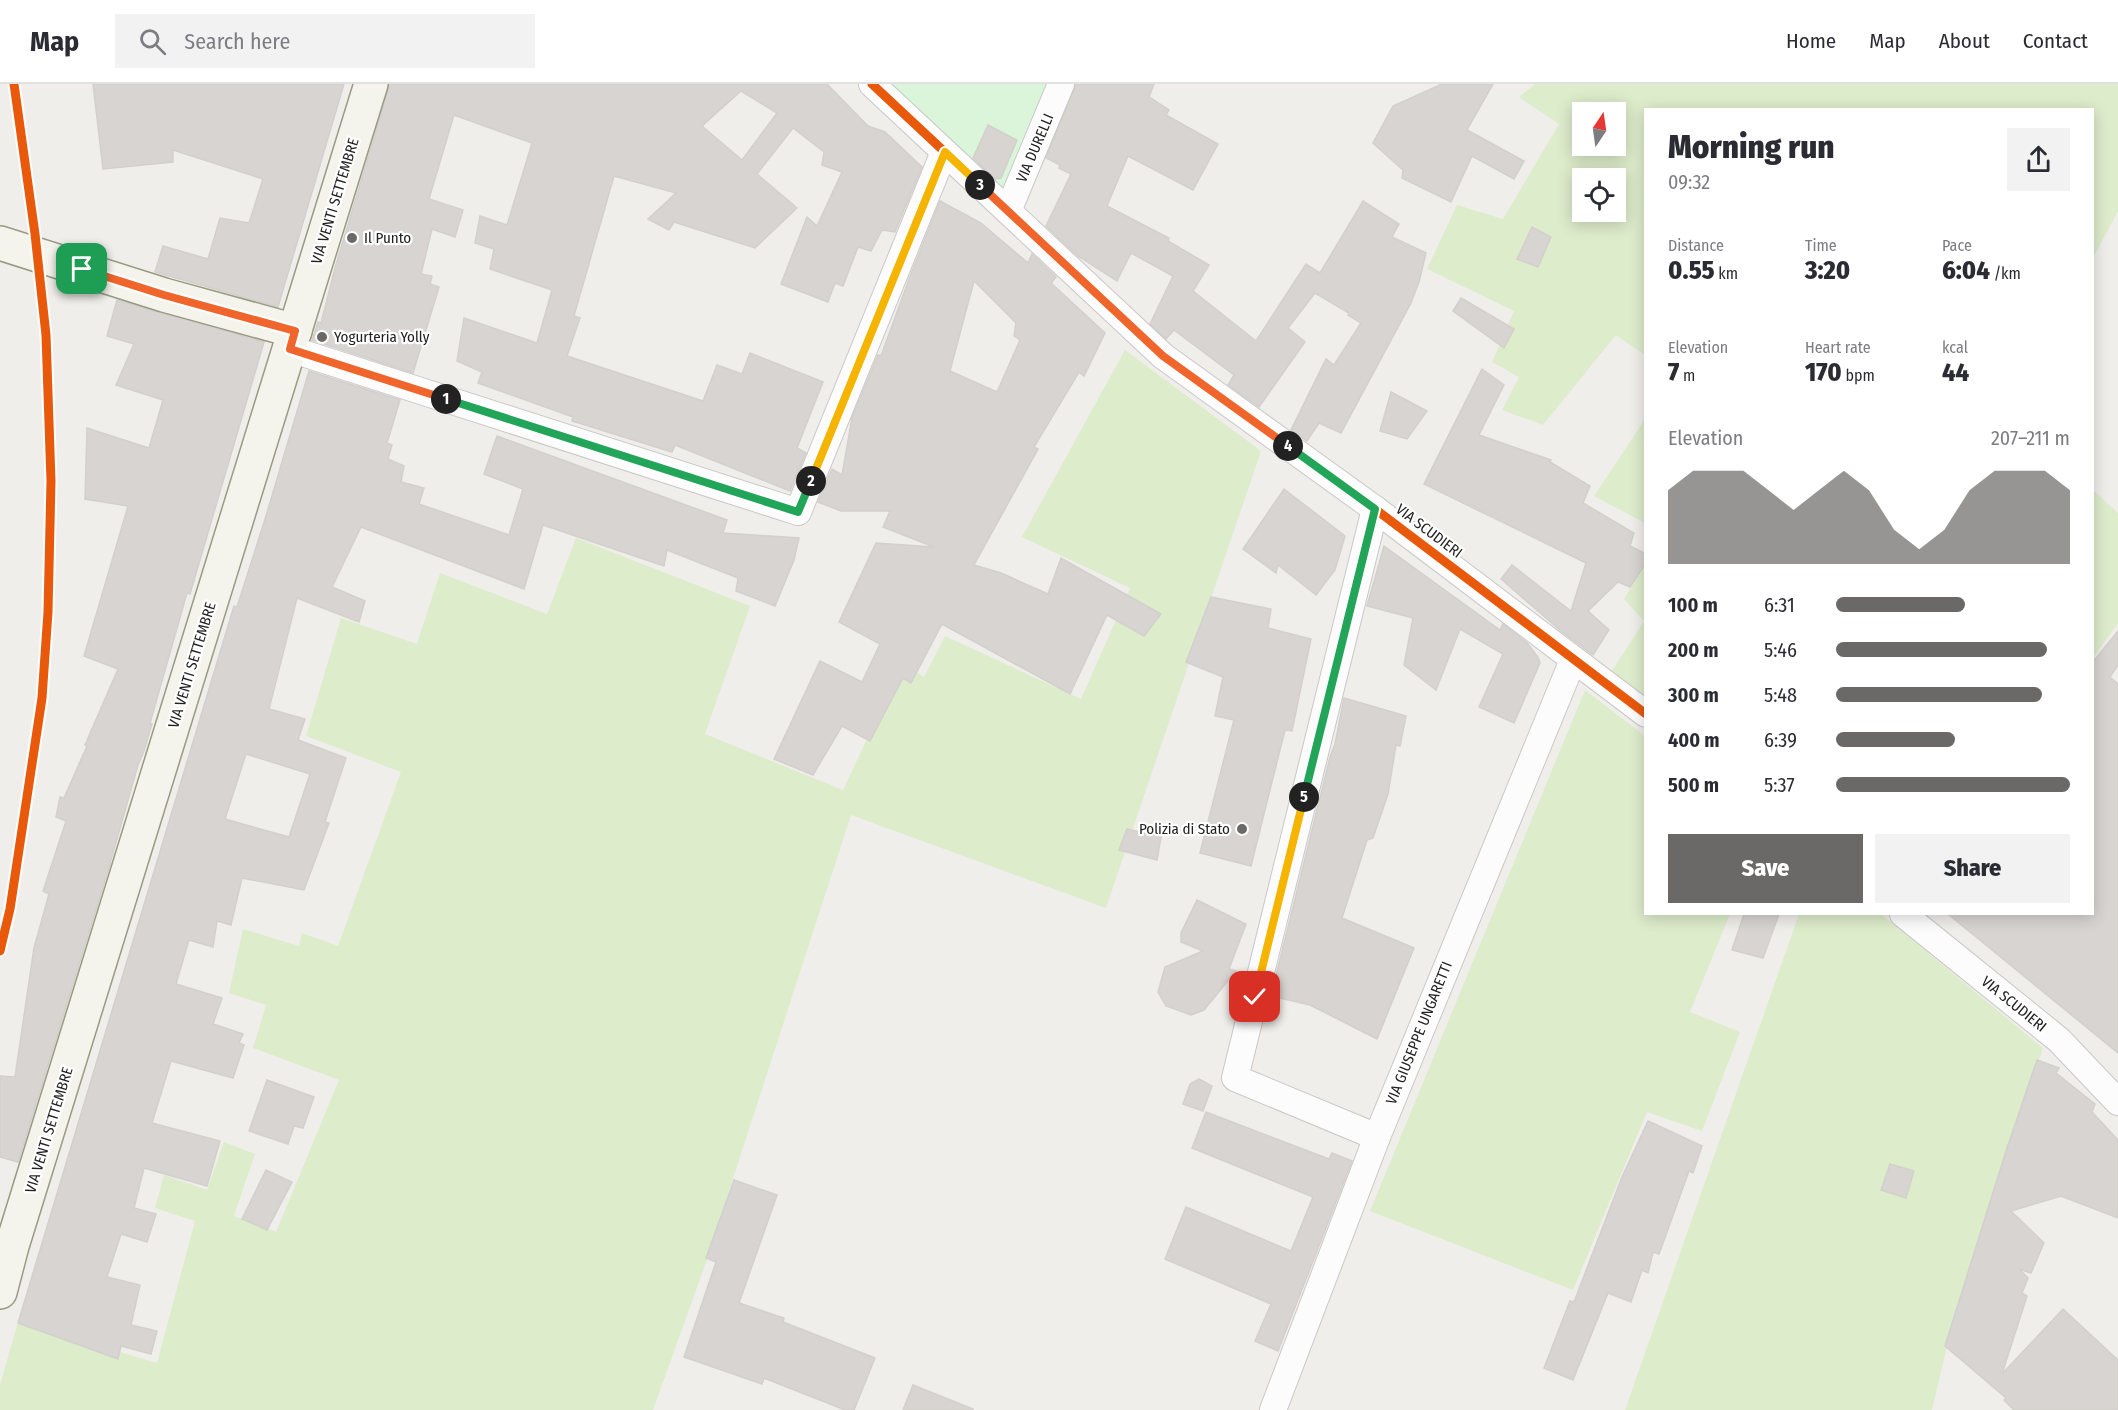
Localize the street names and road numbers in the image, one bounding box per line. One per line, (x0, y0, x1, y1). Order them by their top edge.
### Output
street label: VIA DURELLI (1012, 111, 1058, 185)
street label: VIA VENTI SETTEMBRE (307, 136, 363, 266)
street label: VIA SCUDIERI (1392, 500, 1466, 562)
street label: VIA VENTI SETTEMBRE (164, 600, 220, 730)
street label: VIA GIUSEPPE UNGARETTI (1382, 959, 1456, 1107)
street label: VIA SCUDIERI (1978, 972, 2050, 1036)
street label: VIA VENTI SETTEMBRE (21, 1065, 77, 1195)

